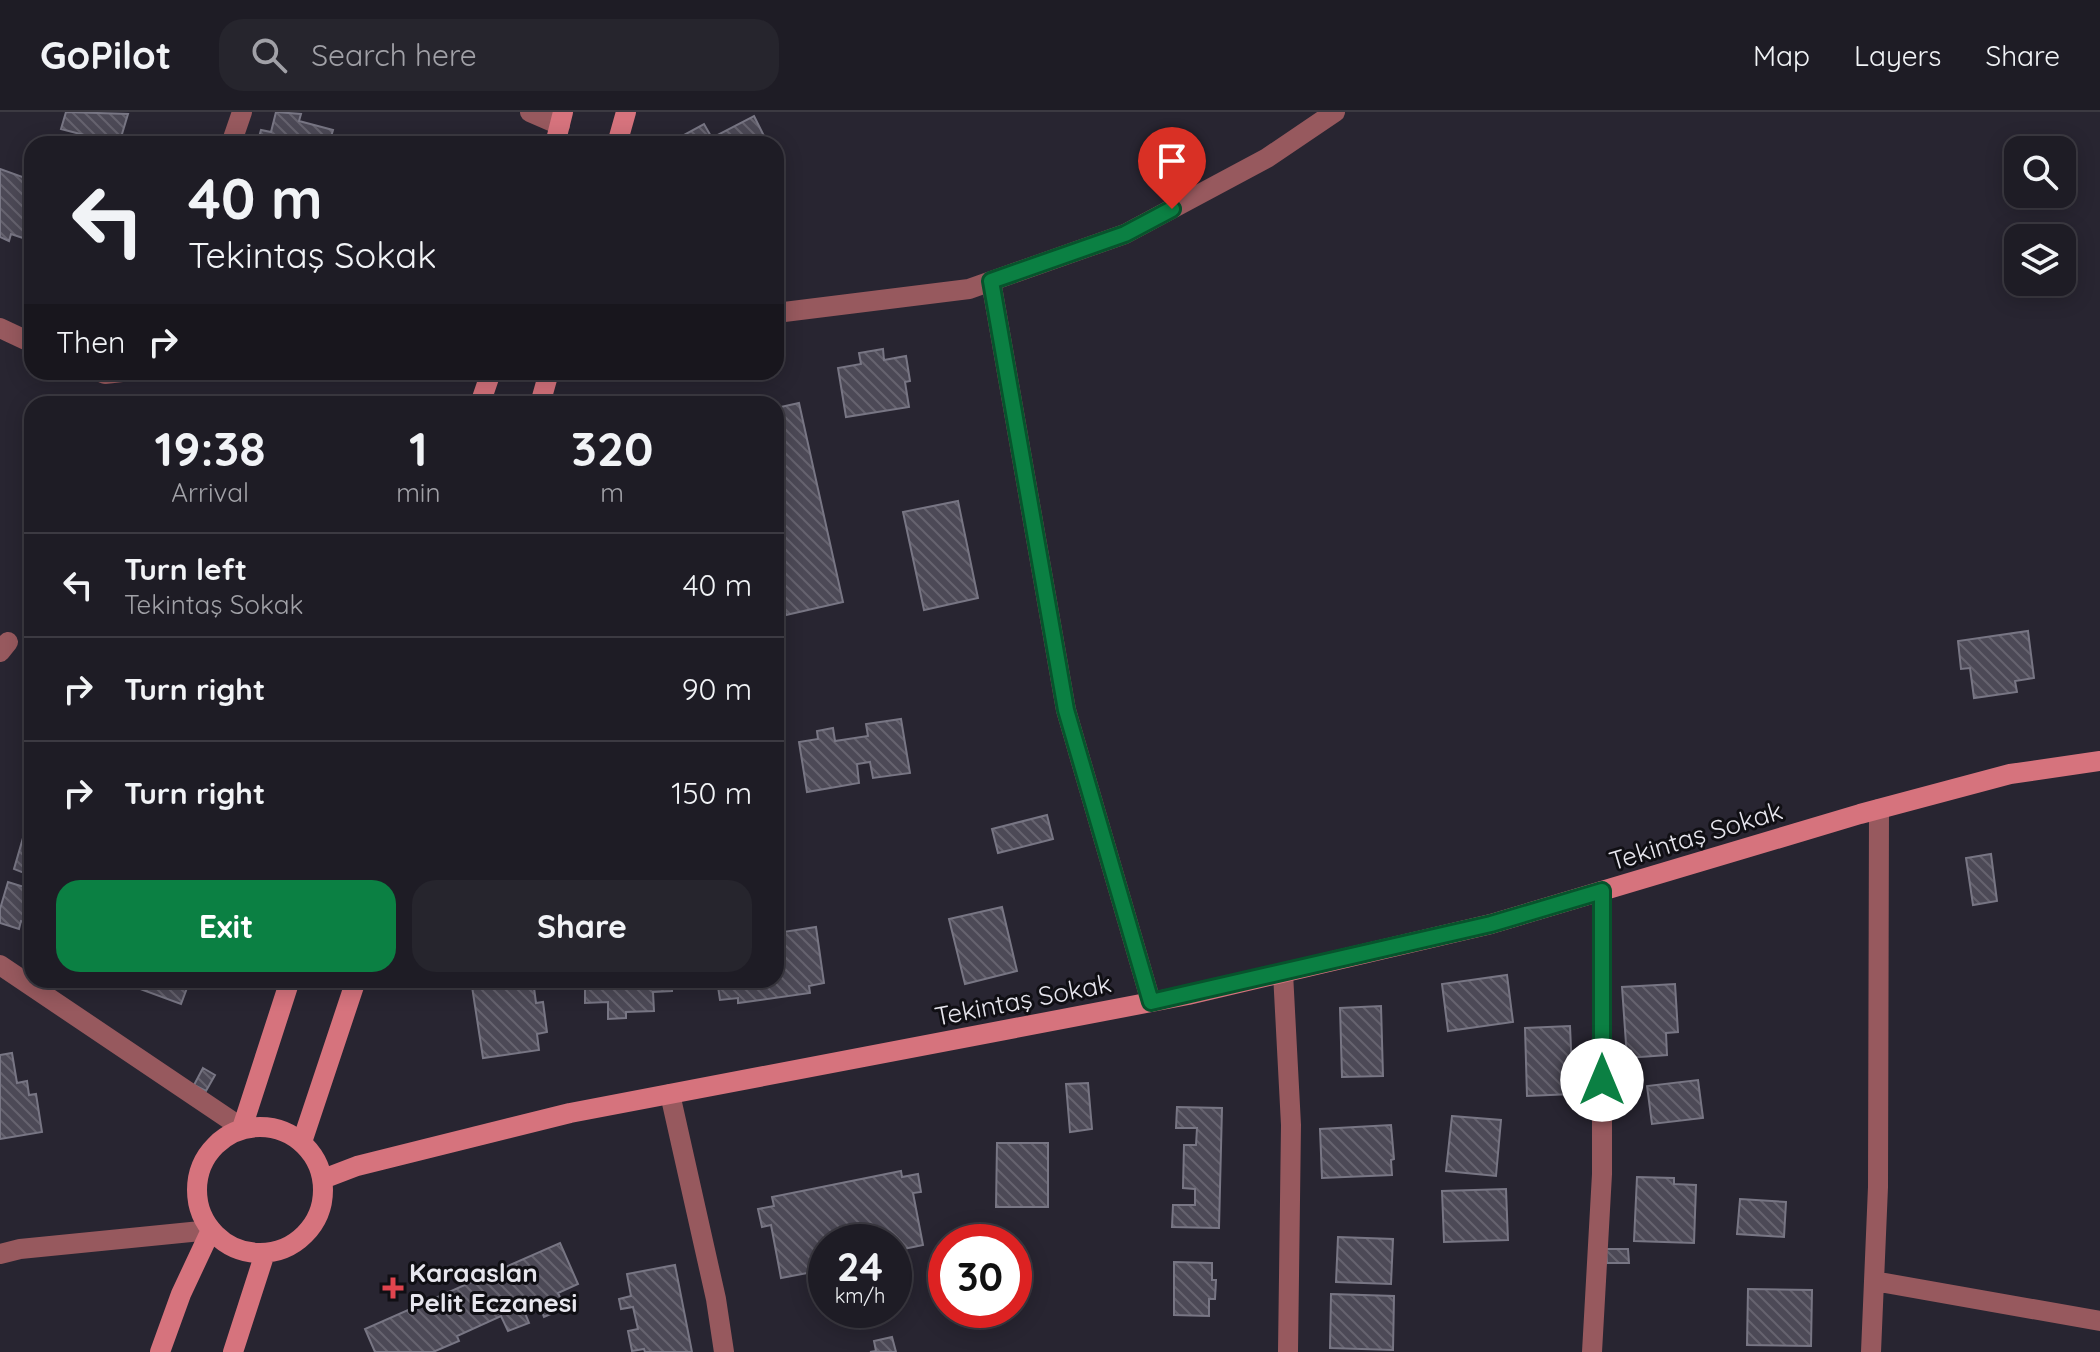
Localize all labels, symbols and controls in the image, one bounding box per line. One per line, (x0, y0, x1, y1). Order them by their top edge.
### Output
search box (219, 19, 779, 91)
text: GoPilot (40, 31, 171, 79)
icon: search (247, 33, 291, 77)
text: Search here (311, 36, 477, 74)
text: Map (1753, 38, 1810, 73)
text: Layers (1854, 38, 1941, 73)
text: Share (1985, 38, 2060, 73)
pin (1138, 127, 1206, 209)
map controls (2004, 136, 2076, 296)
button: search (2004, 136, 2076, 208)
icon: arrive (1150, 139, 1194, 183)
text: 40 m (188, 163, 323, 233)
icon: left (56, 168, 160, 272)
button: layers (2004, 224, 2076, 296)
text: Tekintaş Sokak (188, 232, 436, 277)
icon: right (141, 320, 185, 364)
text: Then (56, 323, 125, 361)
text: 19:38 (155, 418, 266, 478)
text: 1 (409, 418, 428, 478)
text: 320 (571, 418, 654, 478)
text: Arrival (171, 476, 249, 509)
text: min (396, 476, 440, 509)
text: m (600, 476, 624, 509)
text: Turn left (124, 550, 247, 588)
icon: left (56, 563, 100, 607)
text: 40 m (683, 566, 752, 604)
text: Tekintaş Sokak (124, 588, 303, 621)
icon: right (56, 667, 100, 711)
text: Turn right (124, 670, 265, 708)
text: 90 m (682, 670, 752, 708)
icon: right (56, 771, 100, 815)
text: Turn right (124, 774, 265, 812)
text: 150 m (671, 774, 752, 812)
street label: Tekintaş Sokak (1605, 794, 1786, 878)
button: Exit (56, 880, 396, 972)
button: Share (412, 880, 752, 972)
street label: Tekintaş Sokak (932, 966, 1114, 1033)
position arrow (1560, 1038, 1644, 1122)
speed limit sign: 30 (928, 1224, 1032, 1328)
text: 24 (837, 1241, 883, 1291)
place label: Karaaslan Pelit Eczanesi (409, 1256, 578, 1319)
marker: Karaaslan Pelit Eczanesi (384, 1279, 402, 1297)
text: km/h (835, 1283, 885, 1308)

